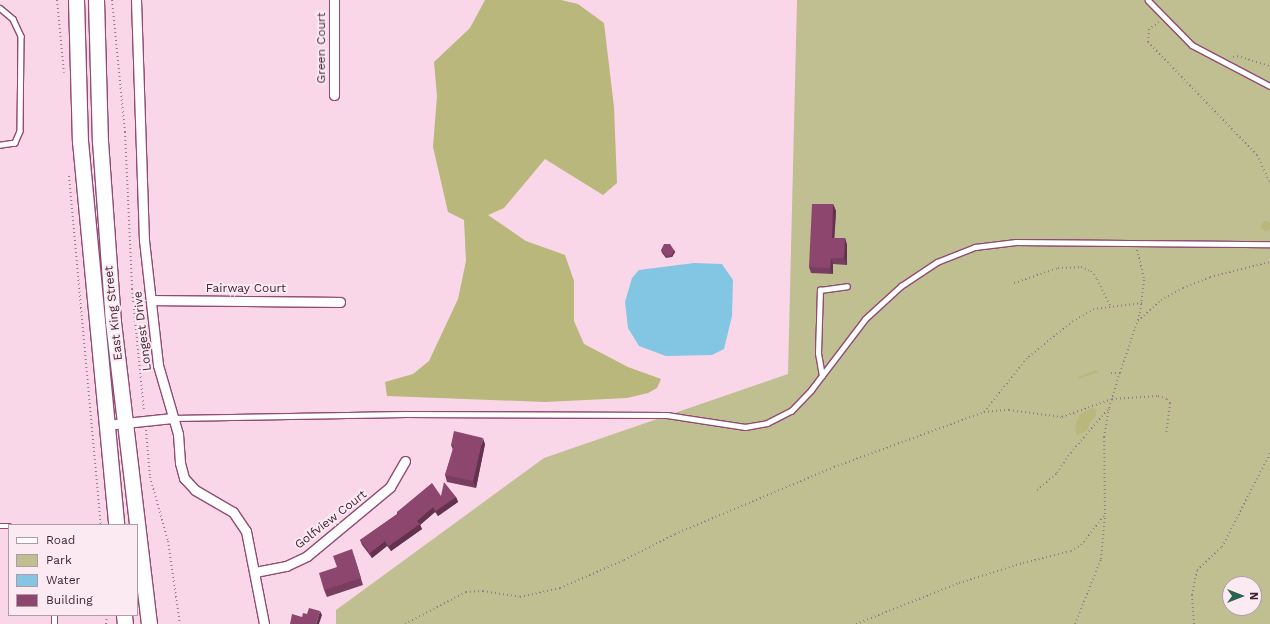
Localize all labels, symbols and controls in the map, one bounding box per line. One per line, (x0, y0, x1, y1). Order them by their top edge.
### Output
street label: Green Court (315, 12, 329, 84)
street label: East King Street (102, 265, 126, 361)
street label: Fairway Court (206, 282, 286, 296)
street label: Longest Drive (131, 290, 155, 372)
street label: Golfview Court (292, 488, 370, 552)
legend (8, 524, 138, 616)
text: Road (46, 533, 75, 547)
text: Park (46, 553, 72, 567)
text: Water (46, 573, 80, 587)
north arrow (1222, 576, 1262, 616)
text: N (1247, 592, 1260, 600)
text: Building (46, 593, 93, 607)

